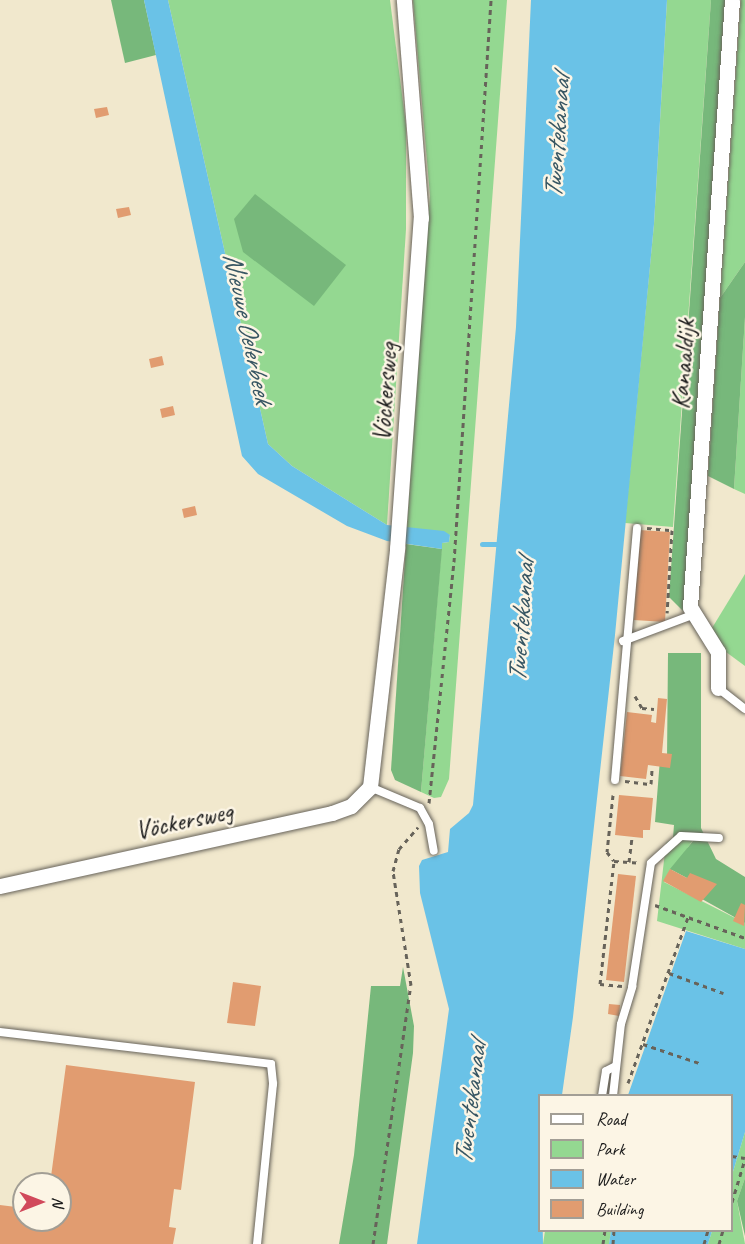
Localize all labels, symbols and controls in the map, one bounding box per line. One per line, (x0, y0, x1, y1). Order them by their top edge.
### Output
water label: Twentekanaal (537, 75, 577, 199)
water label: Nieuwe Oelerbeek (216, 249, 280, 407)
street label: Kanaaldijk (664, 318, 702, 410)
street label: Vöckersweg (366, 342, 404, 442)
water label: Twentekanaal (501, 559, 541, 683)
street label: Vöckersweg (133, 796, 235, 846)
water label: Twentekanaal (446, 1040, 494, 1166)
legend (538, 1094, 733, 1232)
text: Road (596, 1108, 626, 1130)
text: Park (596, 1138, 625, 1160)
text: Water (596, 1168, 635, 1190)
north arrow (12, 1172, 72, 1232)
text: N (48, 1197, 68, 1207)
text: Building (596, 1198, 643, 1220)

